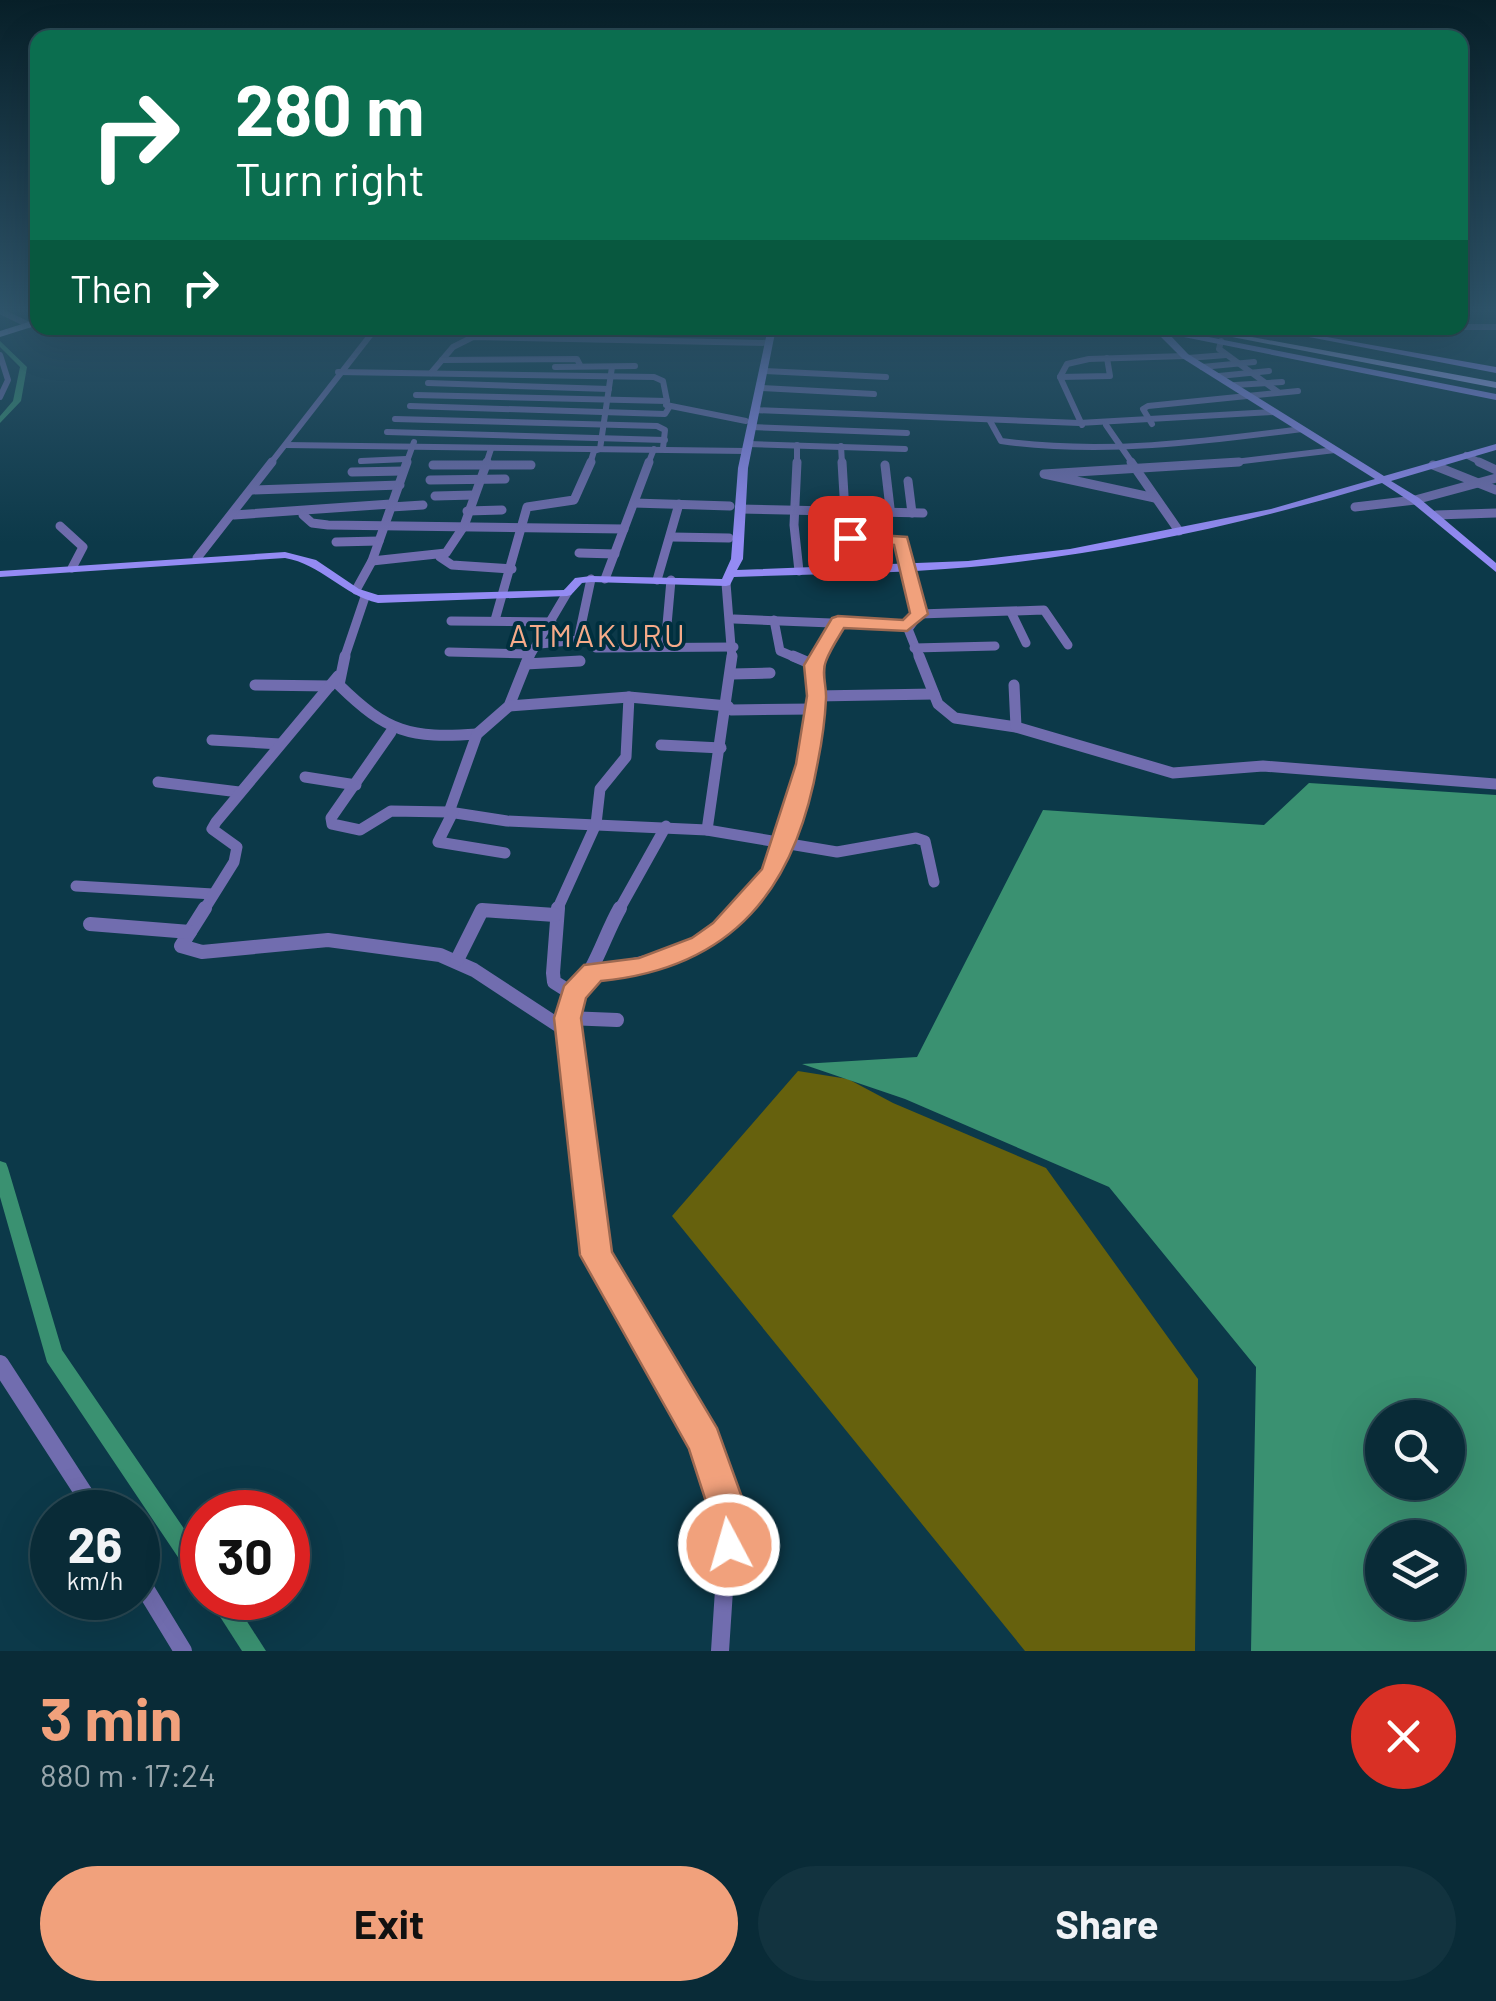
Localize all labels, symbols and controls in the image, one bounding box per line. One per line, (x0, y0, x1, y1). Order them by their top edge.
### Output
text: 280 m (235, 66, 424, 150)
icon: right (70, 70, 200, 200)
text: Turn right (235, 151, 425, 205)
icon: right (173, 260, 228, 315)
text: Then (70, 265, 153, 311)
pin (808, 496, 893, 581)
icon: arrive (823, 511, 878, 566)
district label: ATMAKURU (509, 615, 687, 653)
map controls (1365, 1400, 1465, 1620)
button: search (1365, 1400, 1465, 1500)
speed limit sign: 30 (180, 1490, 310, 1620)
position arrow (677, 1493, 781, 1597)
text: 26 (68, 1513, 122, 1573)
button: layers (1365, 1520, 1465, 1620)
text: km/h (67, 1565, 123, 1595)
text: 3 min (40, 1681, 183, 1753)
button: close (1351, 1684, 1456, 1789)
text: 880 m · 17:24 (40, 1755, 216, 1793)
button: Exit (40, 1866, 738, 1981)
button: Share (758, 1866, 1456, 1981)

